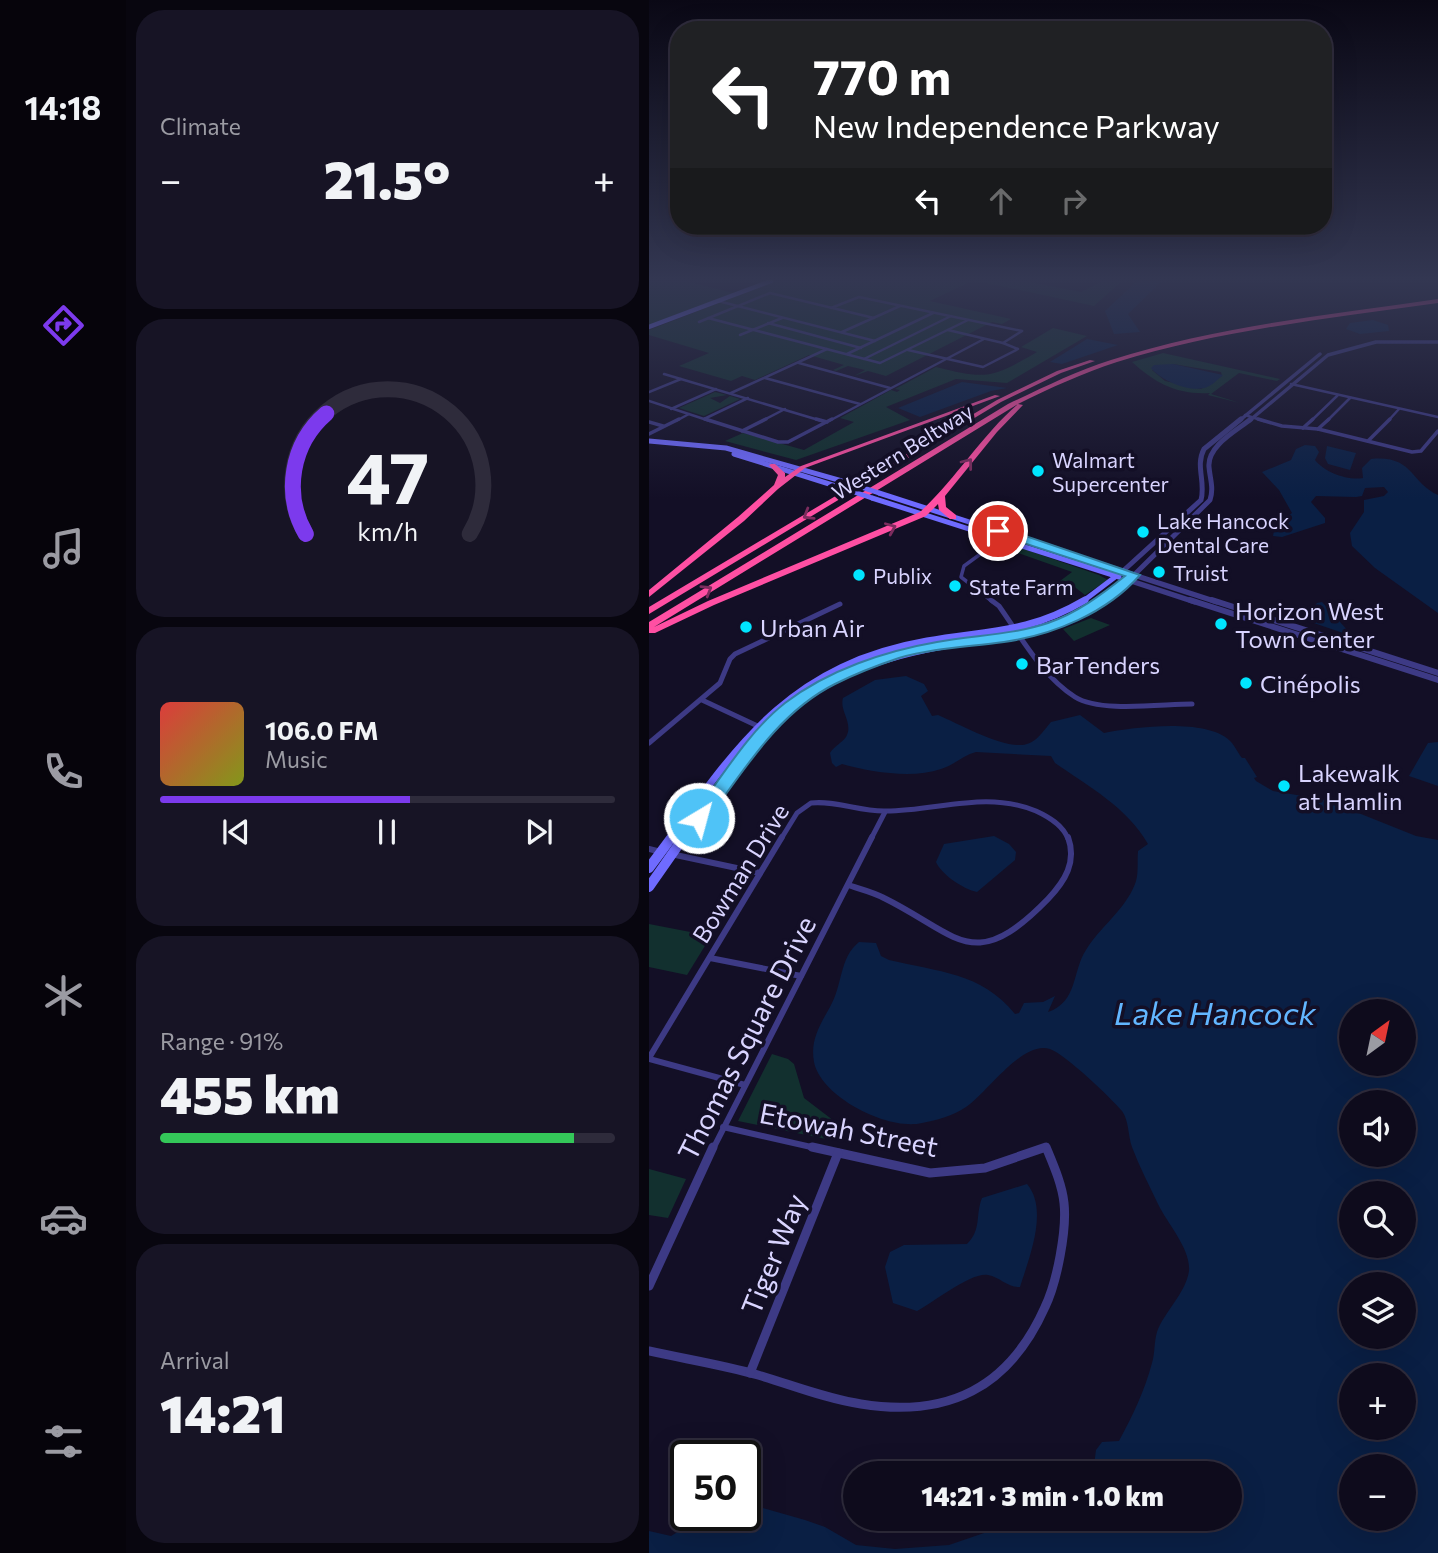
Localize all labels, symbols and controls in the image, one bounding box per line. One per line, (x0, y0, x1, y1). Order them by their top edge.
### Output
text: 770 m (813, 45, 951, 105)
icon: left (698, 49, 789, 140)
text: 14:18 (25, 87, 101, 127)
text: New Independence Parkway (813, 105, 1220, 145)
text: Climate (160, 112, 241, 140)
text: 21.5° (324, 146, 450, 210)
text: − (160, 155, 182, 202)
text: + (593, 155, 615, 202)
icon: left (909, 182, 947, 220)
icon: ahead (982, 182, 1020, 220)
icon: right (1055, 182, 1093, 220)
icon: directions (39, 301, 88, 350)
street label: Western Beltway (827, 398, 977, 504)
text: 47 (346, 430, 429, 519)
place label: Walmart Supercenter (1052, 447, 1169, 496)
one-way arrow (960, 458, 973, 471)
marker: Walmart Supercenter (1030, 463, 1046, 479)
pin (968, 501, 1028, 561)
one-way arrow (802, 507, 815, 520)
place label: Lake Hancock Dental Care (1157, 508, 1289, 557)
icon: arrive (979, 512, 1017, 550)
text: km/h (357, 516, 418, 546)
one-way arrow (885, 522, 897, 536)
icon: music (39, 524, 88, 573)
marker: Lake Hancock Dental Care (1135, 524, 1151, 540)
place label: Truist (1173, 560, 1228, 585)
place label: Publix (873, 563, 932, 588)
marker: Truist (1151, 564, 1167, 580)
marker: Publix (851, 567, 867, 583)
place label: State Farm (969, 574, 1074, 599)
marker: State Farm (947, 578, 963, 594)
one-way arrow (700, 586, 713, 599)
place label: Horizon West Town Center (1235, 596, 1384, 653)
place label: Urban Air (760, 613, 865, 642)
marker: Horizon West Town Center (1213, 616, 1229, 632)
marker: Urban Air (738, 619, 754, 635)
place label: BarTenders (1036, 650, 1160, 679)
marker: BarTenders (1014, 656, 1030, 672)
place label: Cinépolis (1260, 669, 1361, 698)
marker: Cinépolis (1238, 675, 1254, 691)
text: 106.0 FM (265, 714, 379, 745)
text: Music (265, 745, 328, 773)
icon: phone (39, 747, 88, 796)
place label: Lakewalk at Hamlin (1298, 758, 1403, 815)
marker: Lakewalk at Hamlin (1276, 778, 1292, 794)
position arrow (662, 781, 736, 855)
street label: Bowman Drive (686, 798, 794, 948)
icon: previous (217, 813, 255, 851)
icon: pause (368, 813, 406, 851)
icon: next (520, 813, 558, 851)
street label: Thomas Square Drive (670, 910, 822, 1166)
icon: climate (39, 971, 88, 1020)
water label: Lake Hancock (1114, 992, 1317, 1032)
north arrow (1339, 999, 1415, 1076)
map controls (1339, 999, 1416, 1531)
text: Range · 91% (160, 1027, 283, 1055)
text: 455 km (160, 1061, 340, 1125)
button: sound (1339, 1090, 1416, 1167)
street label: Etowah Street (757, 1095, 941, 1163)
button: search (1339, 1181, 1416, 1258)
street label: Tiger Way (733, 1189, 813, 1319)
icon: car (39, 1194, 88, 1243)
button: layers (1339, 1272, 1416, 1349)
text: Arrival (160, 1346, 230, 1374)
button: + (1339, 1363, 1416, 1440)
text: 14:21 (160, 1380, 285, 1444)
icon: filters (39, 1417, 88, 1466)
speed limit sign: 50 (670, 1440, 761, 1531)
button: − (1339, 1454, 1416, 1531)
text: 14:21 · 3 min · 1.0 km (921, 1480, 1164, 1511)

